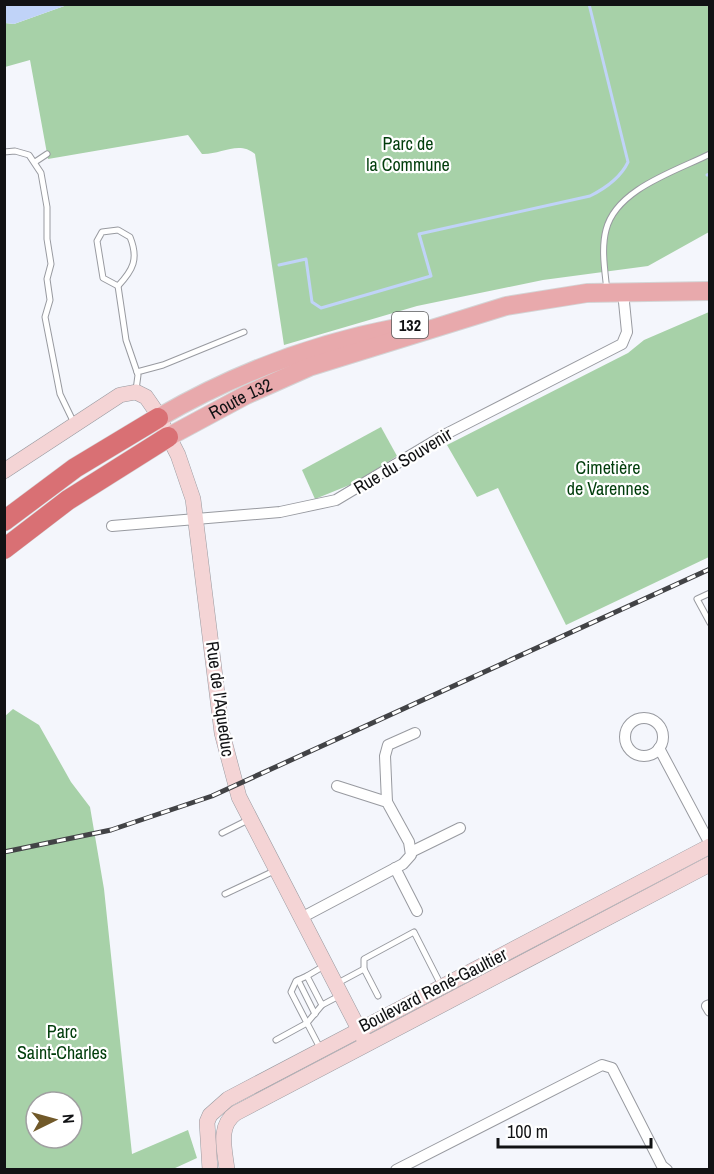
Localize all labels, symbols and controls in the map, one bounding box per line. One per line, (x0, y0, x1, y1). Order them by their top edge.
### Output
park label: Parc de la Commune (366, 131, 450, 177)
road number: 132 (392, 312, 428, 338)
street label: Route 132 (204, 372, 276, 425)
street label: Rue du Souvenir (349, 421, 457, 500)
park label: Cimetière de Varennes (567, 455, 649, 501)
street label: Rue de l'Aqueduc (200, 640, 241, 758)
street label: Boulevard René-Gaultier (354, 941, 511, 1038)
park label: Parc Saint-Charles (17, 1019, 107, 1065)
north arrow (24, 1090, 84, 1150)
scale bar (498, 1111, 651, 1149)
text: N (58, 1113, 80, 1124)
text: 100 m (507, 1119, 548, 1144)

